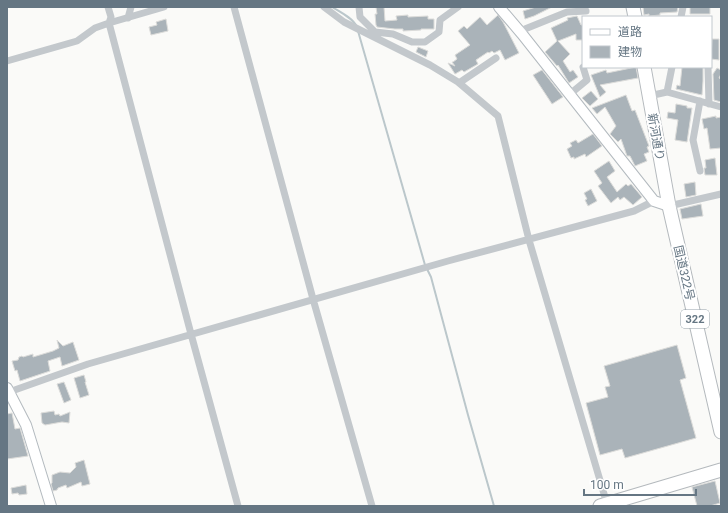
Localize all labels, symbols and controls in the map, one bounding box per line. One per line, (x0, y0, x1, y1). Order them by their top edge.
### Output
legend (582, 16, 712, 68)
text: 道路 (618, 25, 642, 39)
text: 建物 (618, 45, 642, 59)
street label: 新河通り (645, 112, 667, 162)
street label: 国道322号 (671, 244, 697, 302)
road number: 322 (681, 310, 709, 328)
scale bar (584, 471, 696, 497)
text: 100 m (590, 478, 624, 492)

